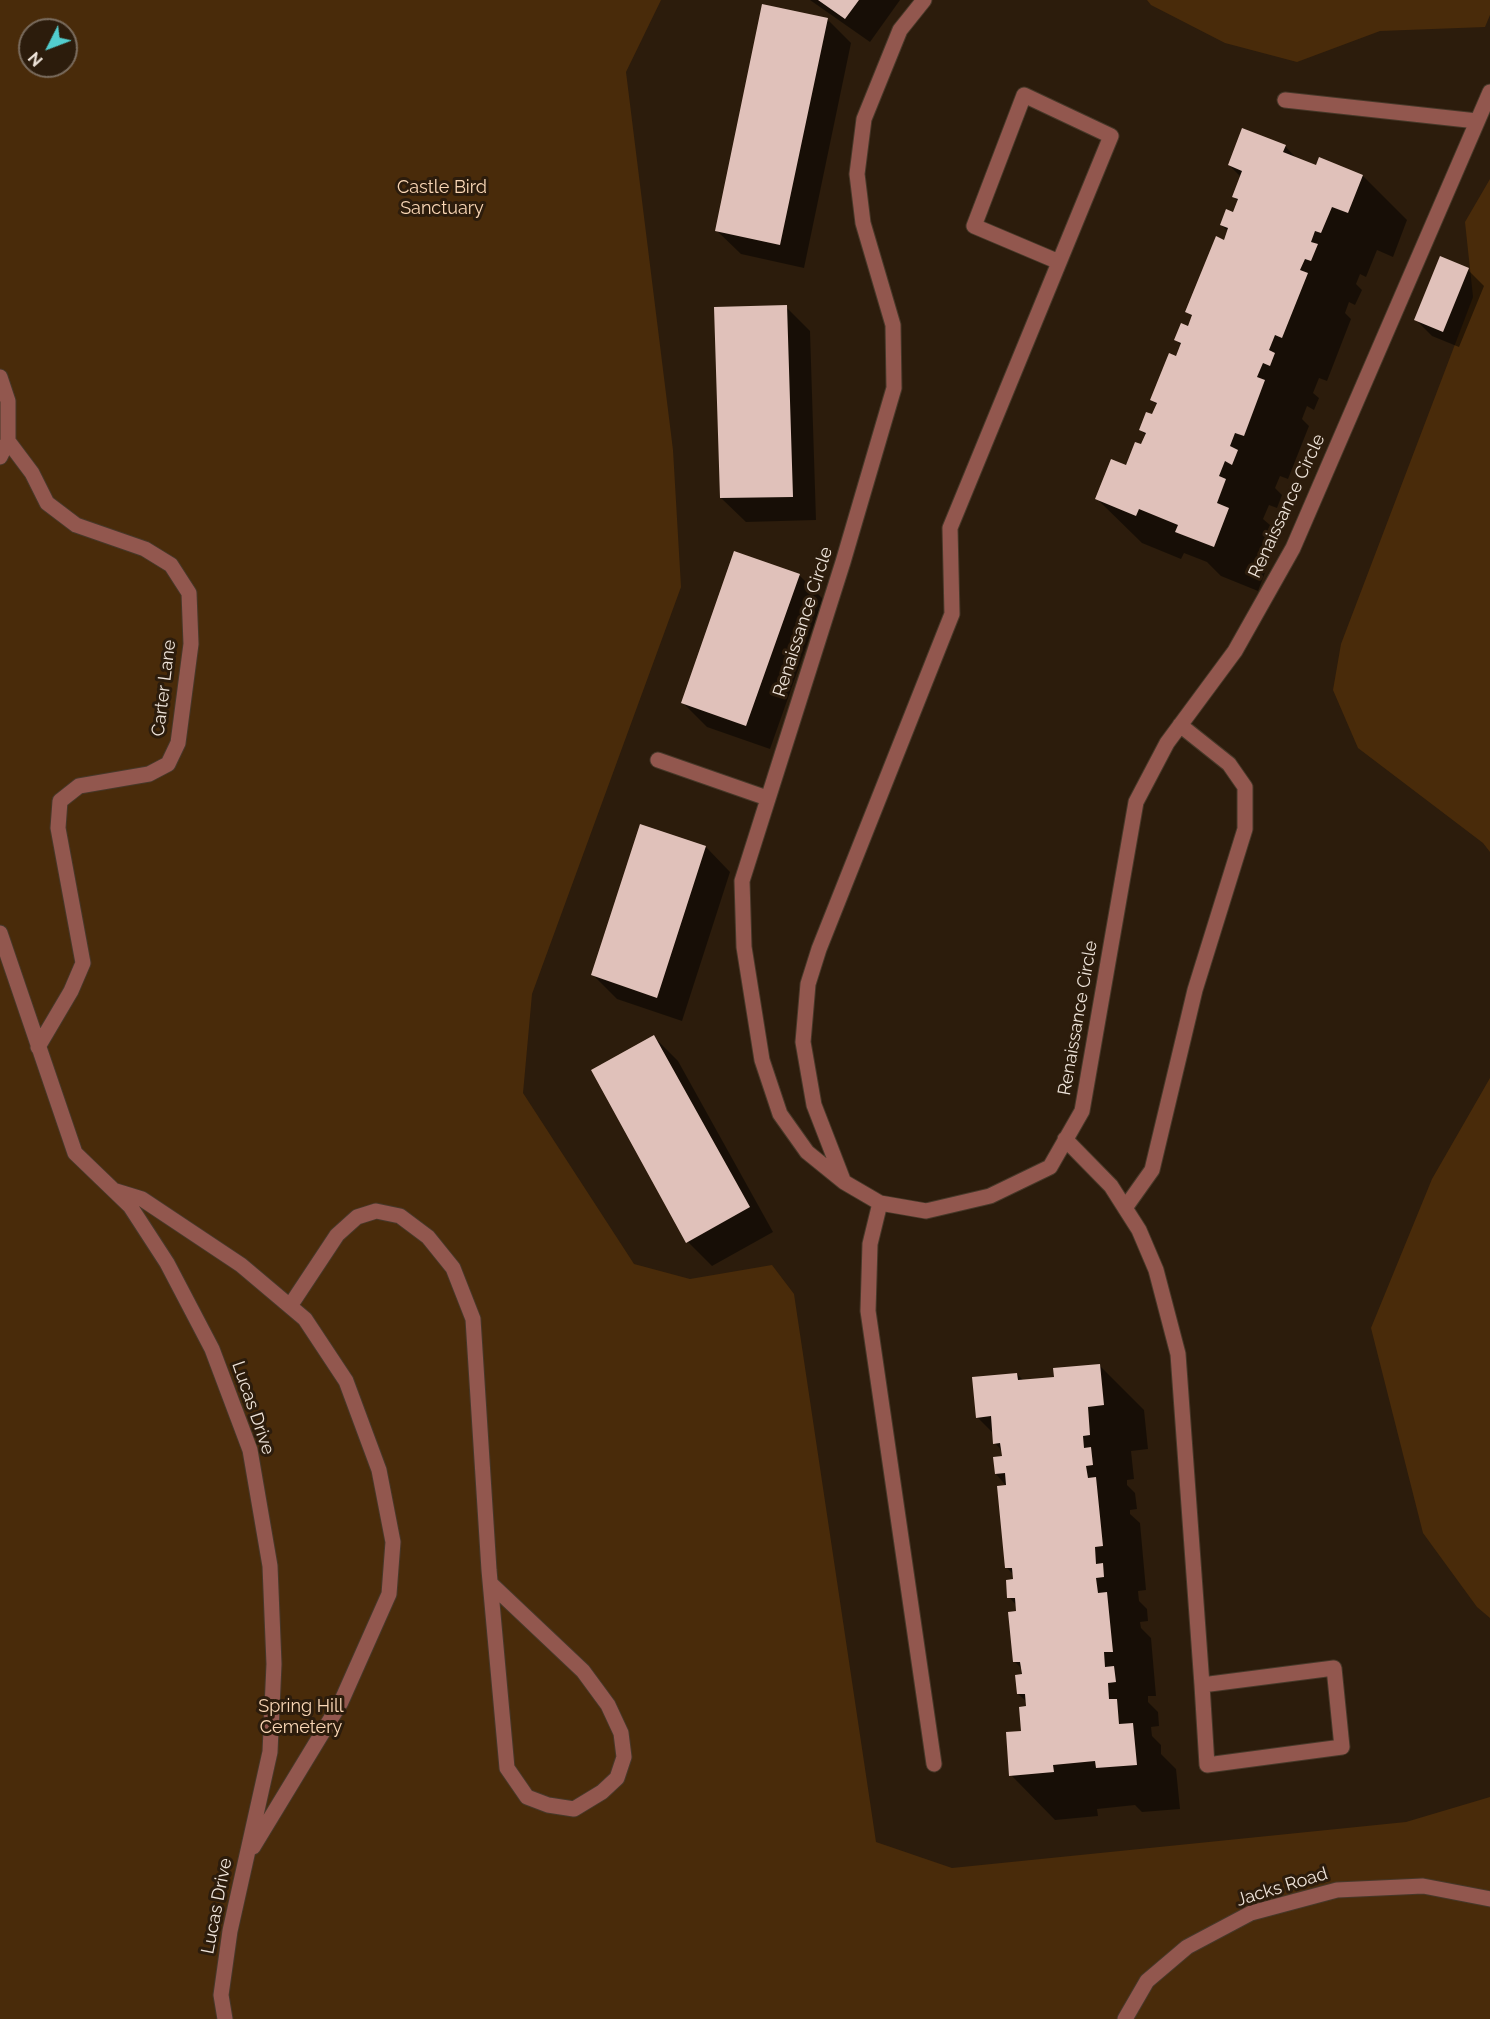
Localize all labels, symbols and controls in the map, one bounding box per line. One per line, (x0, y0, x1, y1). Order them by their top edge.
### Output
north arrow (18, 18, 78, 78)
text: N (25, 48, 47, 70)
park label: Castle Bird Sanctuary (397, 177, 487, 219)
street label: Renaissance Circle (1244, 431, 1330, 581)
street label: Renaissance Circle (769, 544, 837, 700)
street label: Carter Lane (147, 638, 181, 738)
street label: Renaissance Circle (1054, 939, 1102, 1097)
street label: Lucas Drive (227, 1359, 279, 1457)
park label: Spring Hill Cemetery (258, 1696, 344, 1738)
street label: Lucas Drive (197, 1856, 237, 1956)
street label: Jacks Road (1234, 1863, 1330, 1911)

